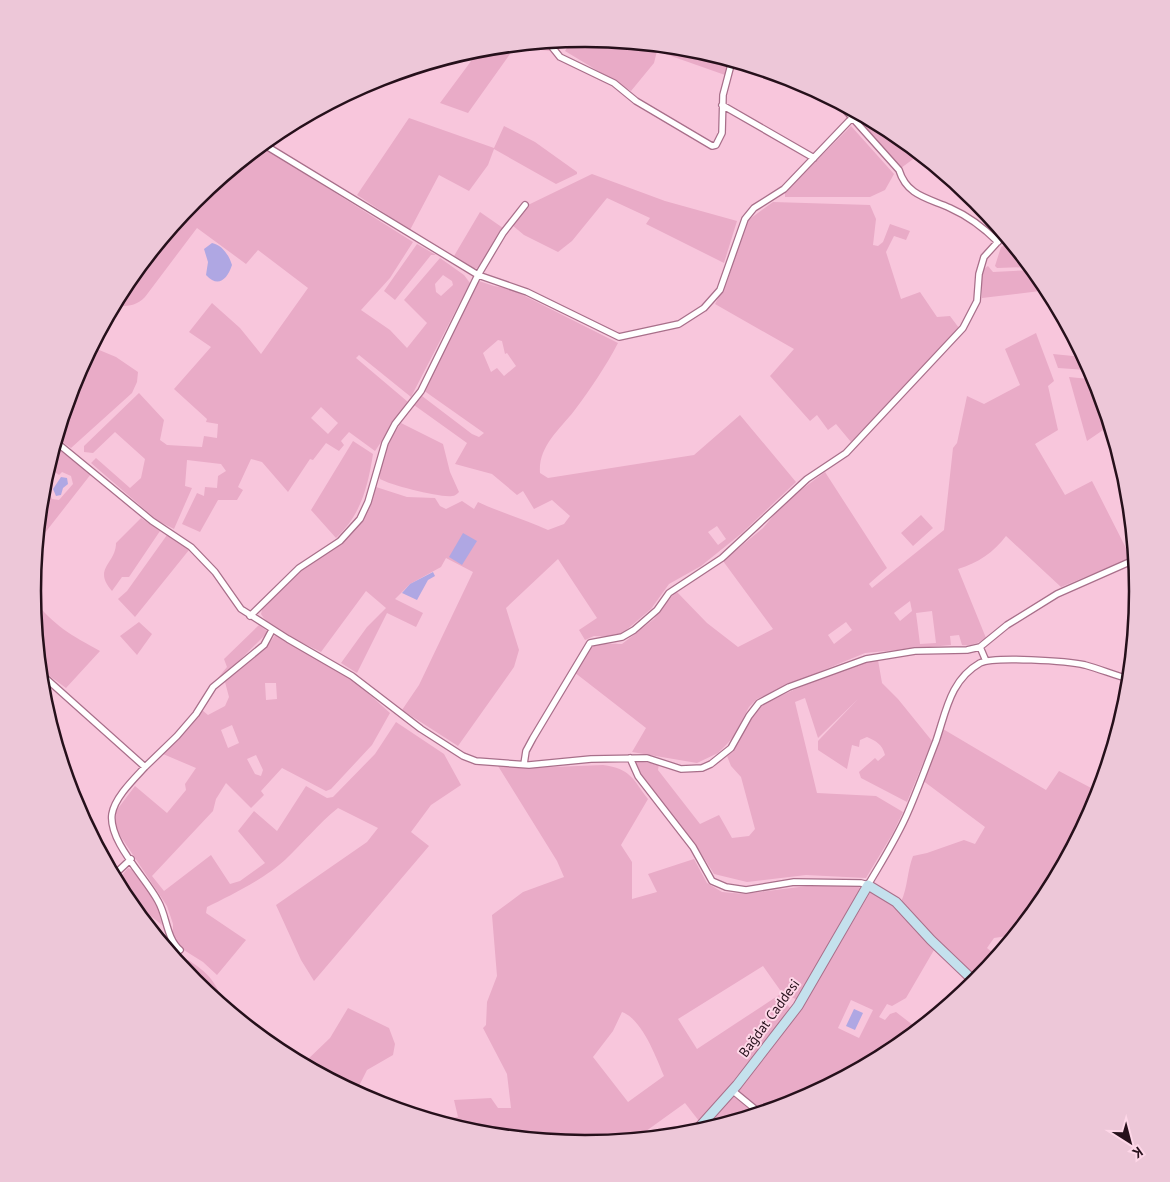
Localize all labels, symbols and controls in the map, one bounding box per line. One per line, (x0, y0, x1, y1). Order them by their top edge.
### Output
street label: Bağdat Caddesi (735, 975, 803, 1061)
north arrow (1105, 1117, 1155, 1167)
text: K (1129, 1143, 1146, 1163)

